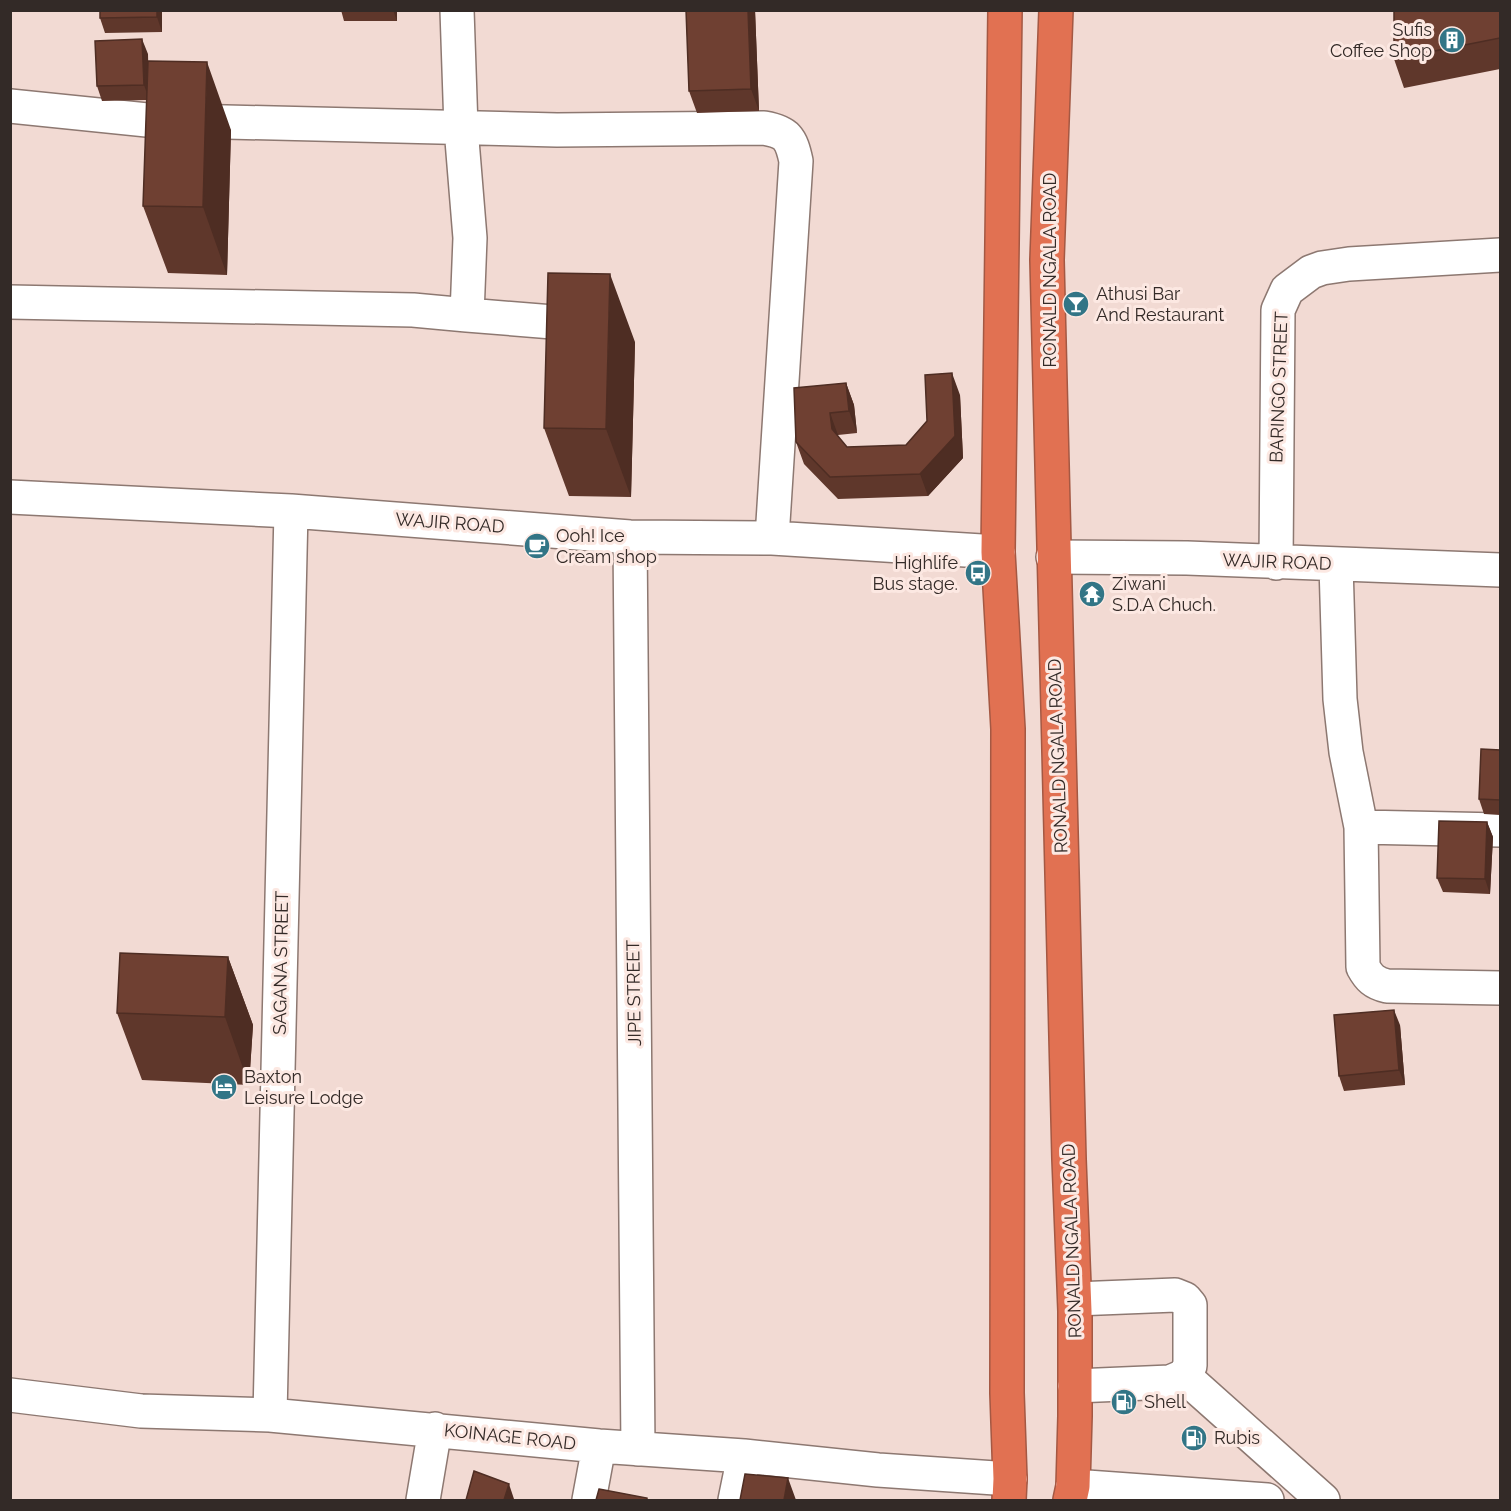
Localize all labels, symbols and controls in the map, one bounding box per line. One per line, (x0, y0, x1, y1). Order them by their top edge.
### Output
place label: Sufis Coffee Shop (1330, 19, 1432, 61)
building icon: Sufis Coffee Shop (1437, 25, 1467, 55)
street label: RONALD NGALA ROAD (1039, 172, 1060, 367)
place label: Athusi Bar And Restaurant (1096, 283, 1224, 325)
bar icon: Athusi Bar And Restaurant (1061, 289, 1091, 319)
street label: BARINGO STREET (1265, 311, 1292, 463)
street label: WAJIR ROAD (395, 508, 505, 537)
place label: Ooh! Ice Cream shop (556, 525, 657, 567)
cafe icon: Ooh! Ice Cream shop (522, 531, 552, 561)
street label: WAJIR ROAD (1222, 549, 1332, 574)
place label: Highlife Bus stage. (872, 552, 958, 594)
bus stop icon: Highlife Bus stage. (963, 558, 993, 588)
place label: Ziwani S.D.A Chuch. (1112, 573, 1216, 615)
temple icon: Ziwani S.D.A Chuch. (1077, 579, 1107, 609)
street label: RONALD NGALA ROAD (1044, 658, 1071, 854)
street label: SAGANA STREET (269, 891, 292, 1035)
street label: JIPE STREET (622, 940, 645, 1046)
place label: Baxton Leisure Lodge (244, 1066, 364, 1108)
hotel icon: Baxton Leisure Lodge (209, 1072, 239, 1102)
street label: RONALD NGALA ROAD (1058, 1143, 1085, 1339)
fuel station icon: Shell (1109, 1387, 1139, 1417)
place label: Shell (1144, 1391, 1186, 1412)
street label: KOINAGE ROAD (443, 1419, 577, 1454)
fuel station icon: Rubis (1179, 1423, 1209, 1453)
place label: Rubis (1214, 1427, 1260, 1448)

